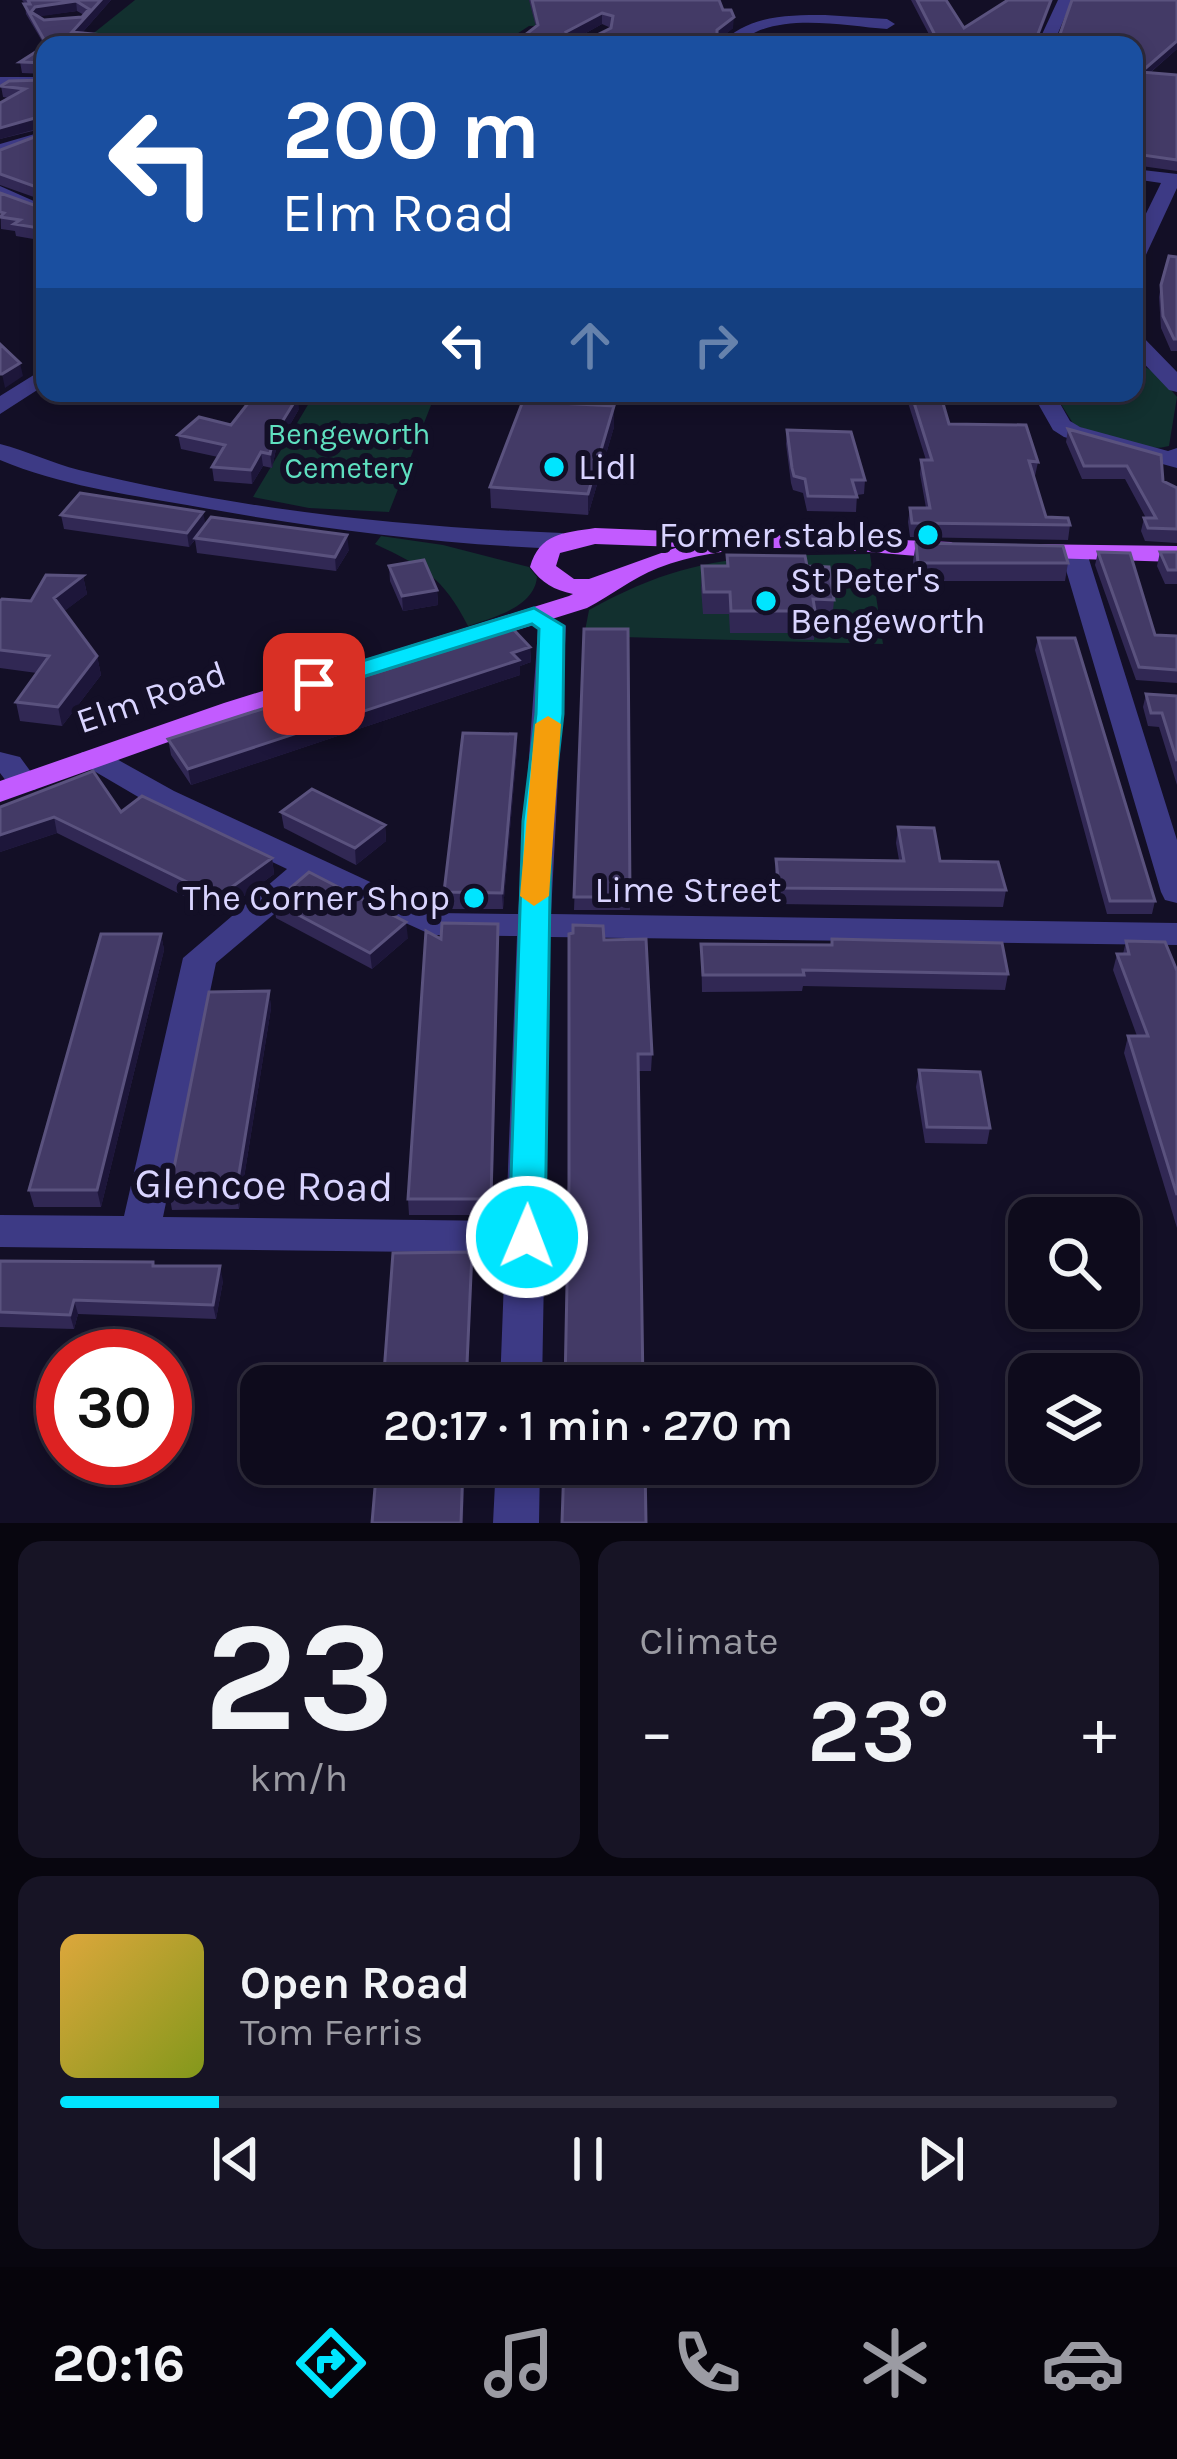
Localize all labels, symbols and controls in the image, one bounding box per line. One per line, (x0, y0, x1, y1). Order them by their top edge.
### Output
text: 200 m (282, 81, 540, 179)
icon: left (84, 84, 240, 240)
text: Elm Road (282, 181, 515, 245)
icon: left (431, 312, 497, 378)
icon: ahead (557, 312, 623, 378)
icon: right (683, 312, 749, 378)
park label: Bengeworth Cemetery (268, 416, 430, 486)
place label: Lidl (578, 446, 637, 488)
marker: Lidl (541, 454, 567, 480)
place label: Former stables (659, 514, 904, 556)
marker: Former stables (915, 522, 941, 548)
place label: St Peter's Bengeworth (790, 559, 985, 642)
marker: St Peter's Bengeworth (753, 588, 779, 614)
pin (263, 633, 365, 735)
icon: arrive (281, 651, 347, 717)
street label: Elm Road (71, 652, 231, 742)
street label: Lime Street (594, 869, 782, 911)
place label: The Corner Shop (182, 877, 450, 919)
marker: The Corner Shop (461, 885, 487, 911)
street label: Glencoe Road (134, 1158, 394, 1212)
position arrow (464, 1174, 590, 1300)
map controls (1008, 1197, 1140, 1485)
button: search (1008, 1197, 1140, 1329)
speed limit sign: 30 (36, 1329, 192, 1485)
button: layers (1008, 1353, 1140, 1485)
text: 20:17 · 1 min · 270 m (383, 1399, 793, 1451)
text: 23 (203, 1586, 394, 1768)
text: Climate (640, 1618, 779, 1664)
text: 23° (807, 1678, 950, 1784)
text: − (640, 1693, 674, 1771)
text: + (1082, 1693, 1117, 1771)
text: km/h (249, 1755, 348, 1801)
text: Open Road (240, 1957, 470, 2009)
text: Tom Ferris (240, 2009, 423, 2055)
icon: previous (203, 2126, 269, 2192)
icon: pause (555, 2126, 621, 2192)
icon: next (908, 2126, 974, 2192)
icon: directions (289, 2321, 373, 2405)
icon: music (477, 2321, 561, 2405)
icon: phone (665, 2321, 749, 2405)
icon: climate (853, 2321, 937, 2405)
icon: car (1041, 2321, 1125, 2405)
text: 20:16 (52, 2331, 185, 2395)

